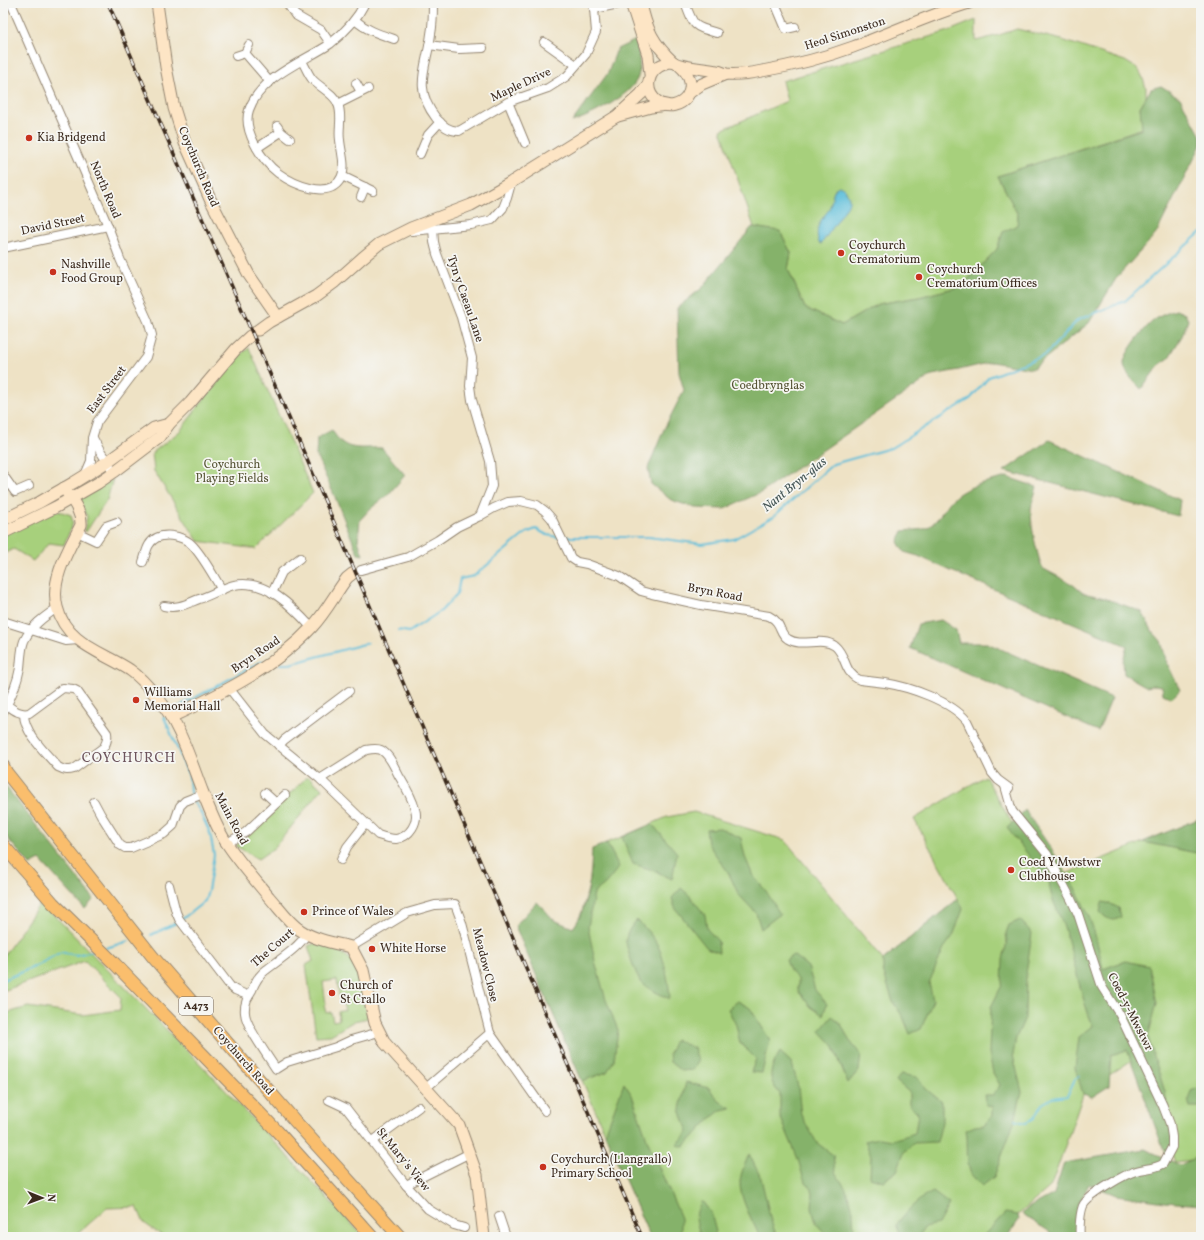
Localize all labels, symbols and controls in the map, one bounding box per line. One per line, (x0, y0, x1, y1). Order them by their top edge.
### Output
street label: Heol Simonston (803, 13, 887, 55)
street label: Maple Drive (488, 64, 554, 106)
street label: Coychurch Road (174, 124, 222, 210)
place label: Kia Bridgend (37, 130, 106, 146)
marker: Kia Bridgend (24, 133, 34, 143)
street label: North Road (86, 159, 124, 221)
street label: David Street (20, 210, 86, 240)
place label: Coychurch Crematorium (849, 238, 921, 268)
marker: Coychurch Crematorium (836, 248, 846, 258)
street label: Tyn y Caeau Lane (443, 253, 487, 345)
place label: Nashville Food Group (61, 257, 123, 287)
place label: Coychurch Crematorium Offices (927, 262, 1037, 292)
marker: Nashville Food Group (48, 267, 58, 277)
marker: Coychurch Crematorium Offices (914, 272, 924, 282)
street label: East Street (84, 363, 130, 417)
park label: Coedbrynglas (732, 378, 804, 394)
water label: Nant Bryn-glas (759, 453, 831, 517)
park label: Coychurch Playing Fields (195, 457, 269, 487)
street label: Bryn Road (686, 580, 744, 606)
street label: Bryn Road (228, 633, 284, 677)
place label: Williams Memorial Hall (144, 685, 221, 715)
marker: Williams Memorial Hall (131, 695, 141, 705)
district label: COYCHURCH (82, 749, 176, 768)
street label: Main Road (210, 790, 252, 848)
place label: Coed Y Mwstwr Clubhouse (1019, 855, 1101, 885)
marker: Coed Y Mwstwr Clubhouse (1006, 865, 1016, 875)
place label: Prince of Wales (312, 904, 394, 920)
marker: Prince of Wales (299, 907, 309, 917)
street label: The Court (248, 925, 298, 971)
street label: Meadow Close (468, 926, 502, 1004)
place label: White Horse (380, 941, 446, 957)
marker: White Horse (367, 944, 377, 954)
street label: Coed-y-Mwstwr (1103, 970, 1157, 1054)
place label: Church of St Crallo (340, 978, 394, 1008)
marker: Church of St Crallo (327, 988, 337, 998)
road number: A473 (179, 997, 213, 1015)
street label: Coychurch Road (209, 1023, 277, 1099)
street label: St Mary's View (372, 1125, 434, 1196)
place label: Coychurch (Llangrallo) Primary School (551, 1152, 672, 1182)
marker: Coychurch (Llangrallo) Primary School (538, 1162, 548, 1172)
north arrow (22, 1178, 62, 1218)
text: N (43, 1194, 58, 1202)

